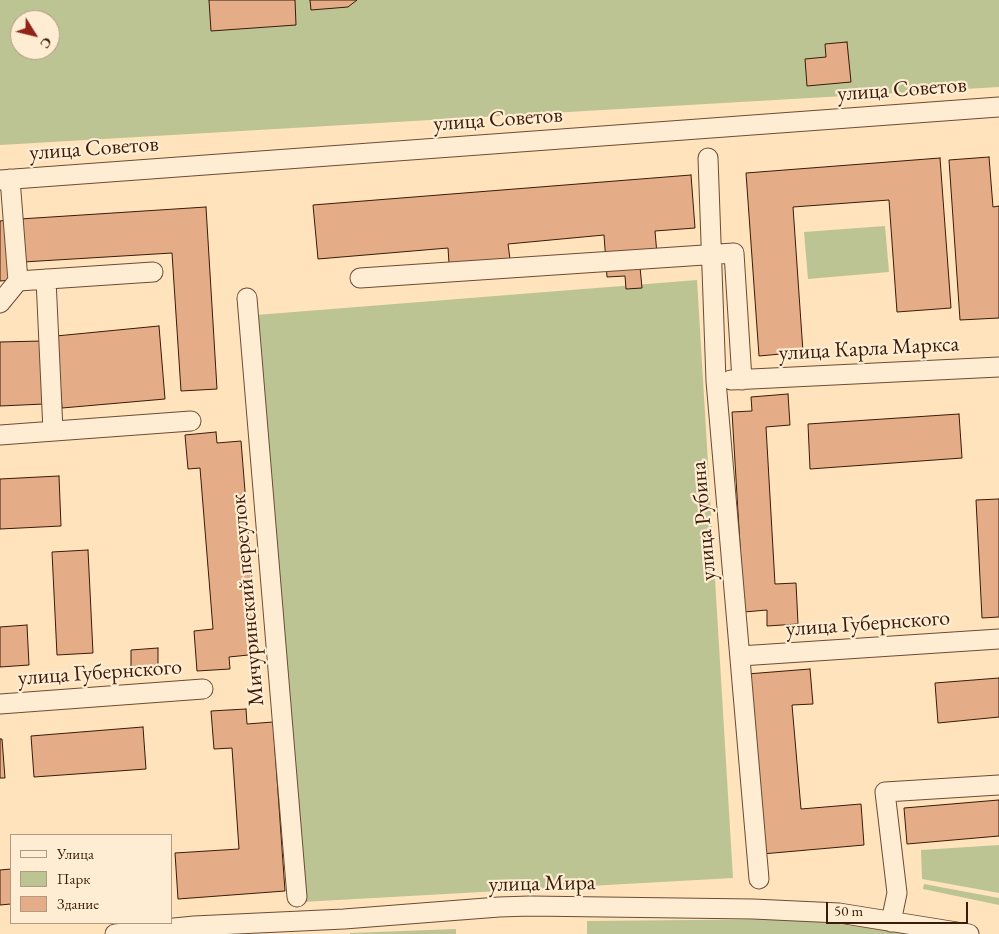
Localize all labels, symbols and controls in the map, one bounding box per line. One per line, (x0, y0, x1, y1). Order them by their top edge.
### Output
north arrow (10, 10, 60, 60)
text: С (36, 34, 57, 53)
street label: улица Советов (837, 72, 967, 108)
street label: улица Советов (433, 102, 563, 138)
street label: улица Советов (29, 131, 159, 167)
street label: улица Карла Маркса (778, 331, 960, 367)
street label: улица Рубина (686, 460, 722, 582)
street label: Мичуринский переулок (226, 493, 270, 707)
street label: улица Губернского (785, 605, 951, 643)
street label: улица Губернского (17, 654, 183, 692)
legend (10, 834, 172, 924)
text: Улица (57, 844, 94, 863)
text: Парк (57, 869, 90, 888)
street label: улица Мира (488, 870, 596, 898)
scale bar (829, 892, 972, 924)
text: Здание (57, 894, 99, 913)
text: 50 m (834, 901, 863, 920)

